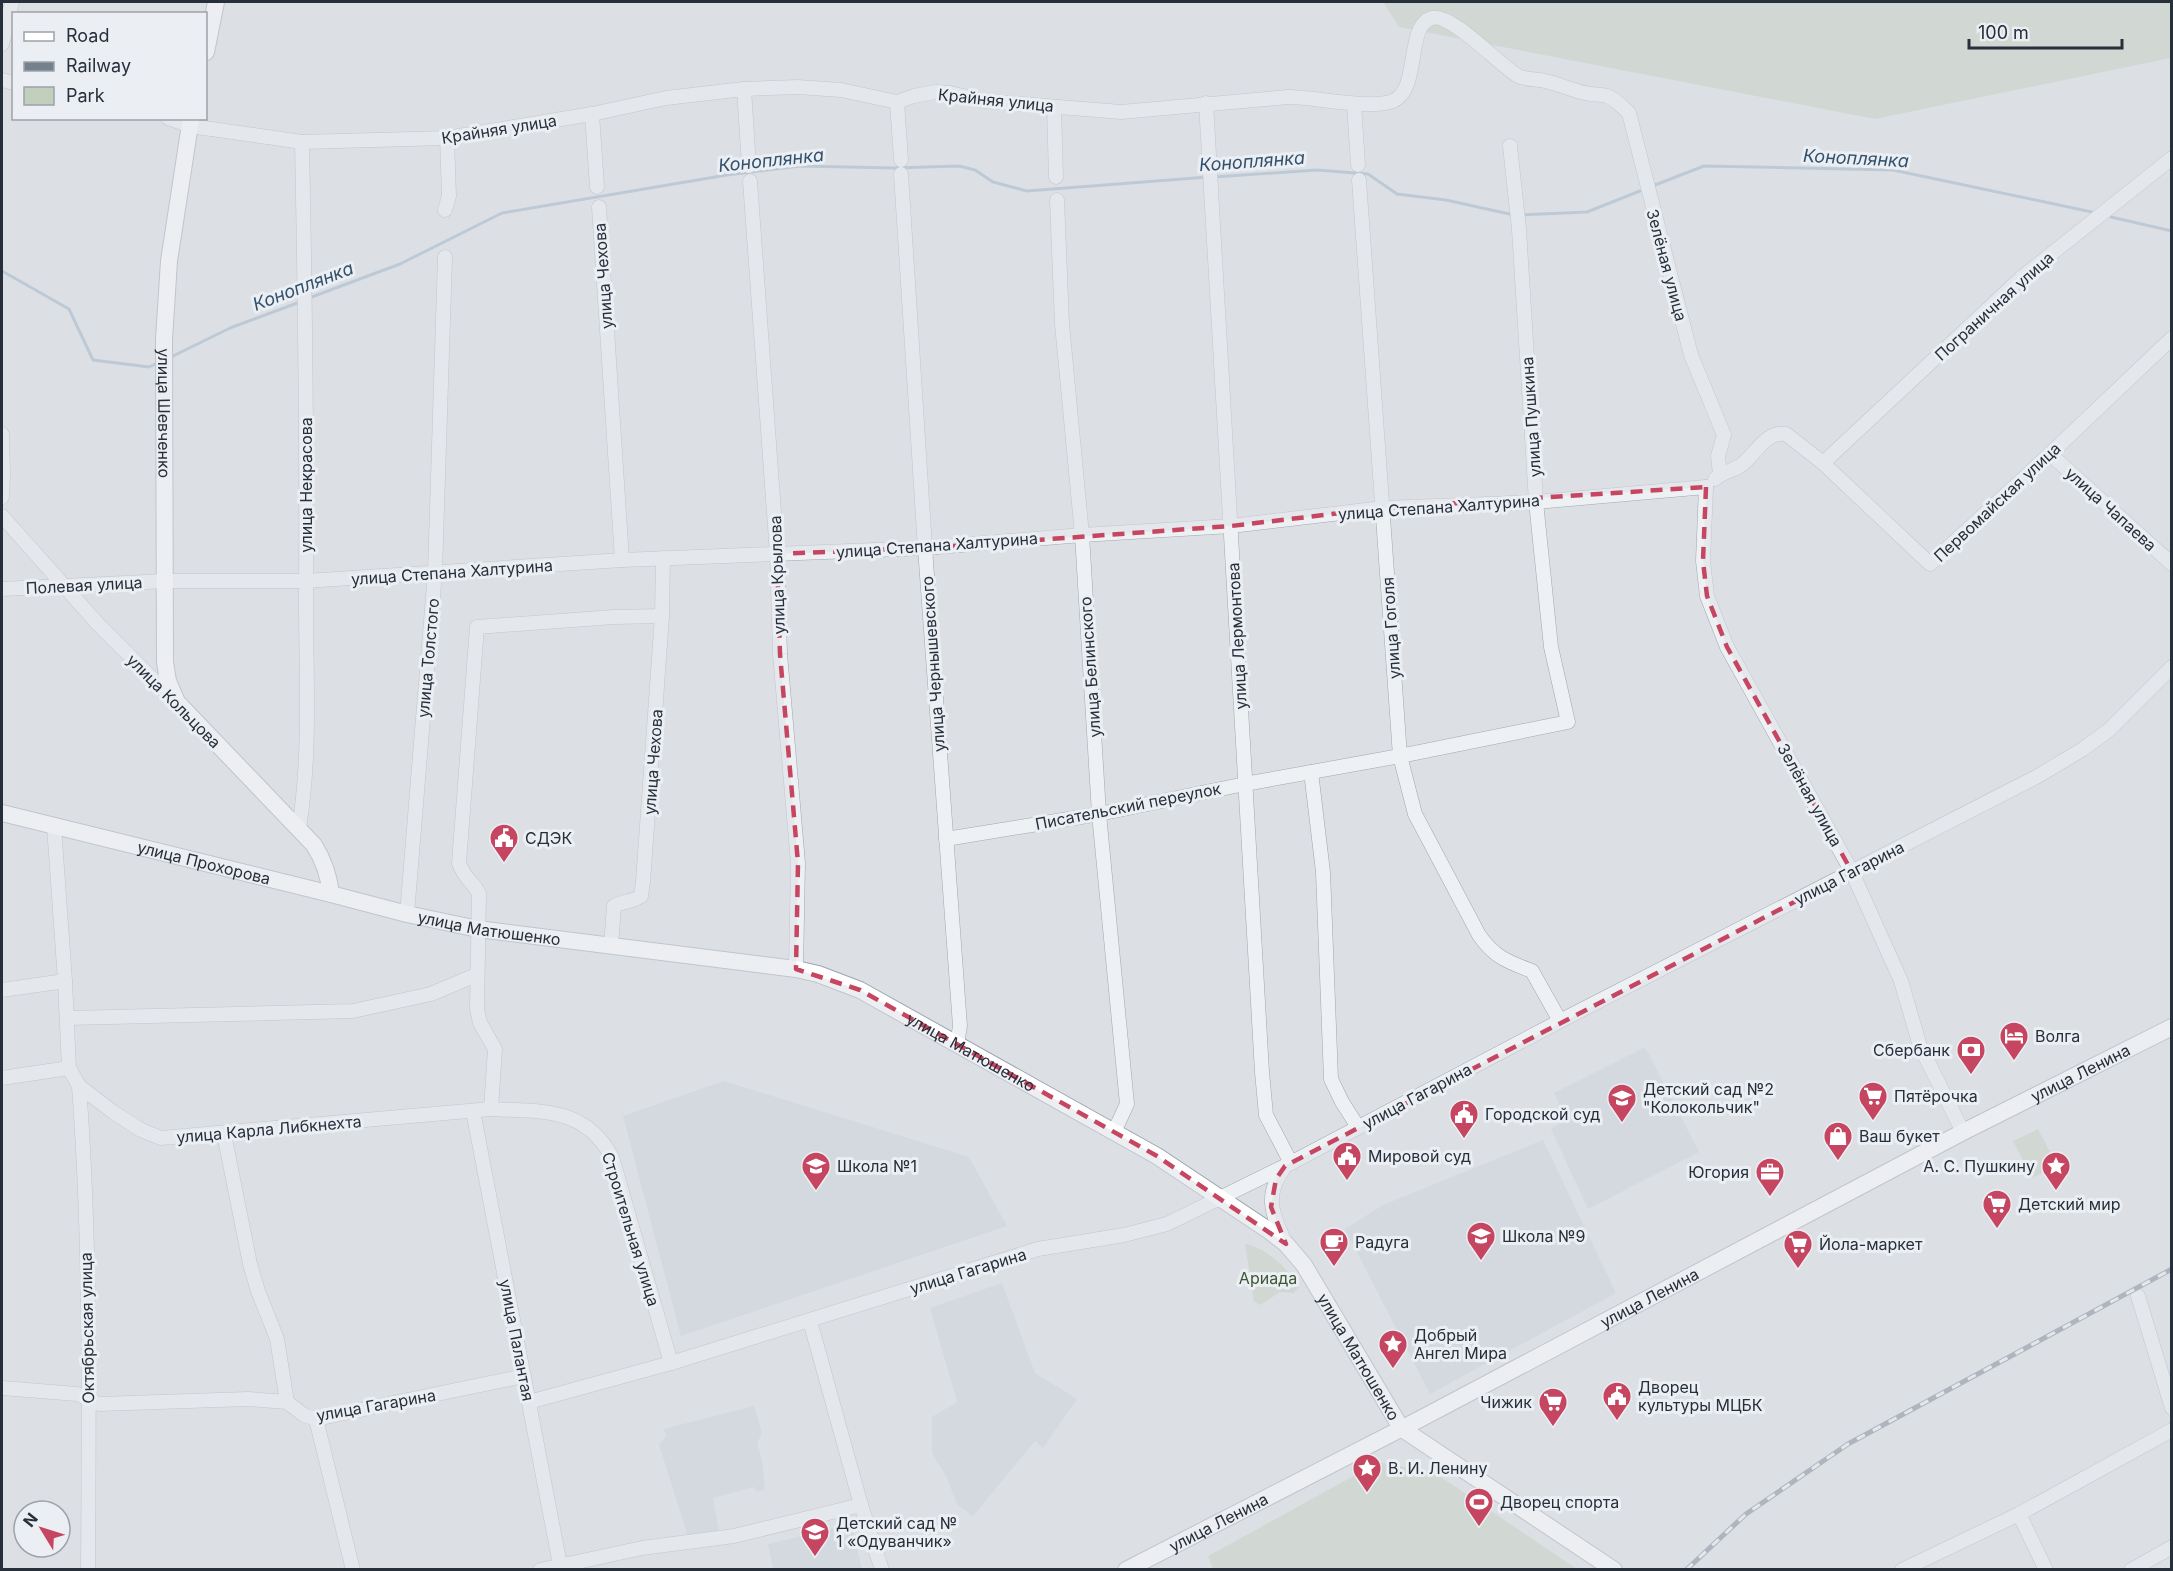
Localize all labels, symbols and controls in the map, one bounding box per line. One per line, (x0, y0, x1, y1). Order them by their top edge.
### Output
legend (12, 12, 207, 120)
scale bar (1969, 12, 2122, 50)
text: 100 m (1978, 22, 2029, 43)
text: Road (66, 25, 109, 46)
text: Railway (66, 55, 131, 76)
street label: Крайняя улица (937, 84, 1055, 116)
text: Park (66, 85, 105, 106)
street label: Крайняя улица (440, 110, 558, 148)
water label: Коноплянка (717, 144, 825, 176)
water label: Коноплянка (1803, 145, 1909, 171)
water label: Коноплянка (1198, 147, 1306, 175)
street label: Зелёная улица (1642, 207, 1692, 323)
street label: улица Чехова (589, 222, 617, 330)
street label: Пограничная улица (1930, 247, 2058, 365)
water label: Коноплянка (250, 257, 356, 315)
street label: улица Шевченко (154, 348, 174, 478)
street label: улица Пушкина (1517, 356, 1545, 478)
street label: улица Некрасова (296, 417, 316, 553)
street label: Первомайская улица (1929, 438, 2065, 566)
street label: улица Чапаева (2061, 463, 2161, 555)
street label: улица Степана Халтурина (1337, 490, 1541, 524)
street label: улица Крылова (765, 515, 789, 635)
street label: улица Степана Халтурина (835, 528, 1039, 562)
street label: улица Степана Халтурина (350, 555, 554, 589)
street label: улица Лермонтова (1223, 562, 1251, 710)
street label: Полевая улица (25, 572, 143, 598)
street label: улица Чернышевского (917, 575, 949, 753)
street label: улица Гоголя (1377, 576, 1405, 680)
street label: улица Белинского (1075, 596, 1105, 738)
street label: улица Толстого (413, 597, 443, 719)
street label: улица Кольцова (123, 650, 225, 752)
street label: улица Чехова (639, 708, 667, 816)
street label: Зелёная улица (1773, 740, 1847, 850)
street label: Писательский переулок (1033, 778, 1223, 834)
public building icon: СДЭК (488, 822, 520, 864)
place label: СДЭК (525, 828, 572, 848)
street label: улица Прохорова (135, 837, 273, 889)
street label: улица Гагарина (1791, 837, 1907, 909)
street label: улица Матюшенко (416, 907, 562, 949)
street label: улица Матюшенко (903, 1008, 1039, 1096)
hotel icon: Волга (1998, 1020, 2030, 1062)
place label: Волга (2035, 1026, 2080, 1046)
bank icon: Сбербанк (1955, 1034, 1987, 1076)
place label: Сбербанк (1873, 1040, 1950, 1060)
street label: улица Ленина (2027, 1040, 2133, 1106)
street label: улица Гагарина (1359, 1059, 1475, 1133)
place label: Детский сад №2 "Колокольчик" (1643, 1079, 1774, 1117)
supermarket icon: Пятёрочка (1857, 1080, 1889, 1122)
school or university icon: Детский сад №2 "Колокольчик" (1606, 1082, 1638, 1124)
place label: Пятёрочка (1894, 1086, 1978, 1106)
public building icon: Городской суд (1448, 1098, 1480, 1140)
place label: Городской суд (1485, 1104, 1600, 1124)
street label: улица Карла Либкнехта (176, 1111, 362, 1147)
shop icon: Ваш букет (1822, 1120, 1854, 1162)
place label: Ваш букет (1859, 1126, 1940, 1146)
public building icon: Мировой суд (1331, 1140, 1363, 1182)
place label: Мировой суд (1368, 1146, 1471, 1166)
street label: Строительная улица (598, 1149, 664, 1309)
school or university icon: Школа №1 (800, 1150, 832, 1192)
place icon: А. С. Пушкину (2040, 1150, 2072, 1192)
place label: Школа №1 (837, 1156, 917, 1176)
office icon: Югория (1754, 1156, 1786, 1198)
place label: А. С. Пушкину (1923, 1156, 2035, 1176)
place label: Югория (1688, 1162, 1749, 1182)
supermarket icon: Детский мир (1981, 1188, 2013, 1230)
place label: Детский мир (2018, 1194, 2120, 1214)
school or university icon: Школа №9 (1465, 1220, 1497, 1262)
cafe icon: Радуга (1318, 1226, 1350, 1268)
place label: Школа №9 (1502, 1226, 1585, 1246)
supermarket icon: Йола-маркет (1782, 1228, 1814, 1270)
place label: Радуга (1355, 1232, 1409, 1252)
place label: Йола-маркет (1819, 1234, 1923, 1254)
street label: улица Гагарина (907, 1244, 1029, 1298)
street label: Октябрьская улица (76, 1252, 98, 1404)
street label: улица Ленина (1597, 1264, 1702, 1332)
park label: Ариада (1239, 1268, 1297, 1288)
street label: улица Палантая (495, 1277, 539, 1403)
street label: улица Матюшенко (1313, 1290, 1404, 1424)
place label: Добрый Ангел Мира (1414, 1325, 1507, 1363)
place icon: Добрый Ангел Мира (1377, 1328, 1409, 1370)
place label: Дворец культуры МЦБК (1638, 1377, 1763, 1415)
public building icon: Дворец культуры МЦБК (1601, 1380, 1633, 1422)
street label: улица Гагарина (315, 1385, 437, 1425)
supermarket icon: Чижик (1537, 1386, 1569, 1428)
place label: Чижик (1480, 1392, 1532, 1412)
place icon: В. И. Ленину (1351, 1452, 1383, 1494)
place label: В. И. Ленину (1388, 1458, 1487, 1478)
sports icon: Дворец спорта (1463, 1486, 1495, 1528)
street label: улица Ленина (1166, 1489, 1271, 1556)
place label: Дворец спорта (1500, 1492, 1619, 1512)
north arrow (12, 1499, 72, 1559)
text: N (19, 1509, 42, 1531)
place label: Детский сад № 1 «Одуванчик» (836, 1513, 957, 1551)
school or university icon: Детский сад № 1 «Одуванчик» (799, 1516, 831, 1558)

